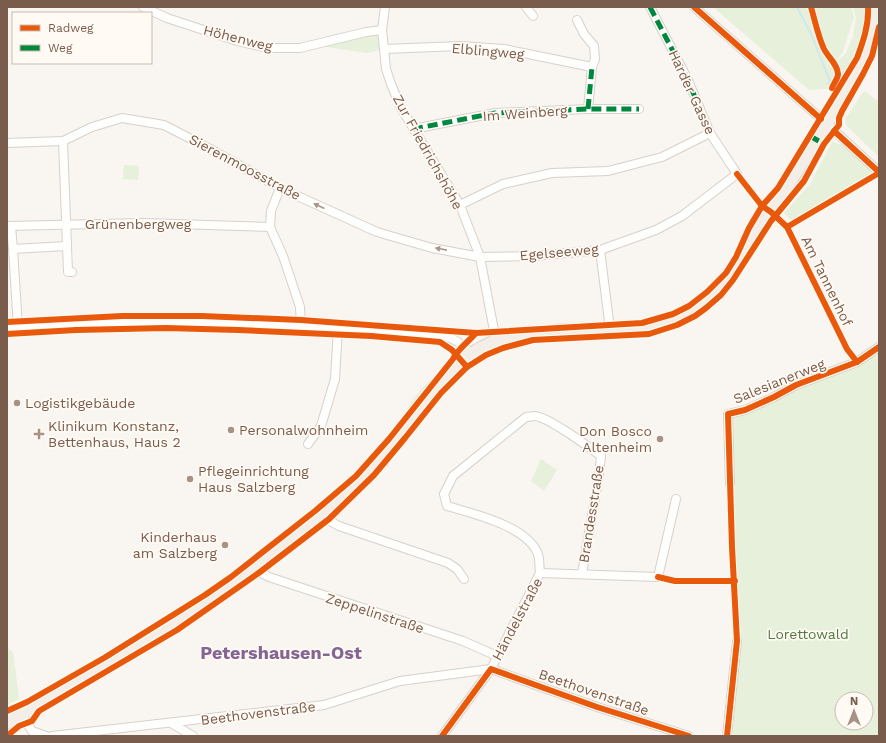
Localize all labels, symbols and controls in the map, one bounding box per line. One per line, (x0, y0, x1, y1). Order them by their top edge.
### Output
legend (12, 12, 152, 64)
text: Radweg (48, 21, 94, 35)
street label: Höhenweg (202, 22, 275, 54)
street label: Elblingweg (451, 40, 526, 62)
text: Weg (48, 41, 73, 55)
street label: Harder Gasse (665, 47, 719, 137)
street label: Zur Friedrichshöhe (390, 92, 466, 212)
street label: Im Weinberg (482, 102, 568, 124)
street label: Sierenmoosstraße (187, 131, 303, 203)
one-way arrow (314, 203, 325, 209)
street label: Grünenbergweg (85, 216, 192, 232)
street label: Am Tannenhof (798, 233, 856, 329)
street label: Egelseeweg (519, 241, 600, 263)
one-way arrow (435, 246, 448, 252)
street label: Salesianerweg (731, 355, 828, 407)
place label: Logistikgebäude (25, 395, 135, 411)
marker: Logistikgebäude (12, 398, 22, 408)
place label: Klinikum Konstanz, Bettenhaus, Haus 2 (48, 418, 181, 450)
place label: Personalwohnheim (239, 422, 368, 438)
place label: Don Bosco Altenheim (579, 423, 652, 455)
marker: Personalwohnheim (226, 425, 236, 435)
marker: Klinikum Konstanz, Bettenhaus, Haus 2 (33, 428, 45, 440)
marker: Don Bosco Altenheim (655, 434, 665, 444)
place label: Pflegeinrichtung Haus Salzberg (198, 463, 309, 495)
street label: Brandesstraße (575, 464, 607, 564)
marker: Pflegeinrichtung Haus Salzberg (185, 474, 195, 484)
place label: Kinderhaus am Salzberg (133, 529, 218, 561)
marker: Kinderhaus am Salzberg (220, 540, 230, 550)
street label: Händelstraße (488, 575, 546, 663)
street label: Zeppelinstraße (324, 590, 426, 636)
park label: Lorettowald (767, 626, 849, 642)
district label: Petershausen-Ost (200, 642, 362, 663)
street label: Beethovenstraße (537, 666, 651, 718)
north arrow (834, 691, 874, 731)
text: N (850, 695, 858, 708)
street label: Beethovenstraße (200, 698, 316, 728)

